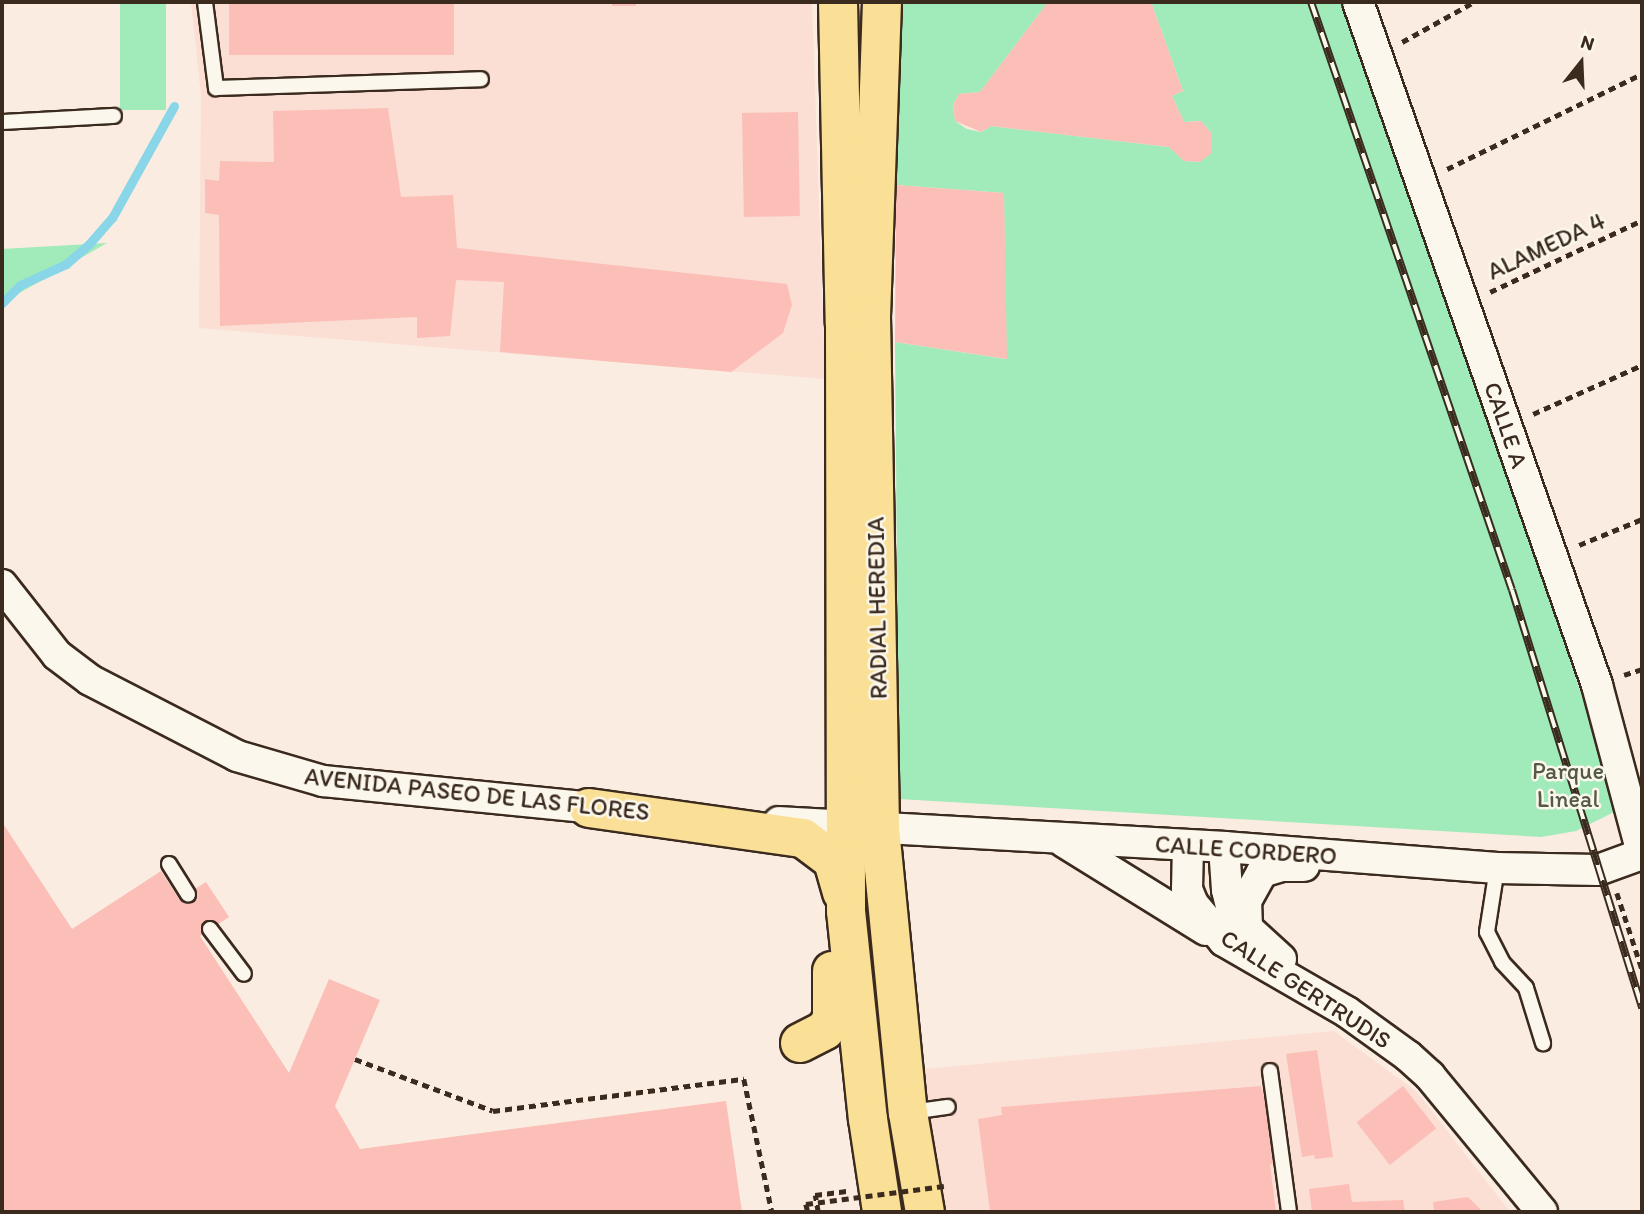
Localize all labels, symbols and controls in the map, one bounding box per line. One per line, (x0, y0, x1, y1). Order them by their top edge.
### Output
north arrow (1546, 28, 1616, 98)
text: N (1578, 30, 1597, 55)
street label: ALAMEDA 4 (1483, 206, 1609, 286)
street label: CALLE A (1478, 378, 1534, 472)
street label: RADIAL HEREDIA (861, 517, 893, 699)
park label: Parque Lineal (1532, 757, 1604, 813)
street label: AVENIDA PASEO DE LAS FLORES (303, 762, 651, 826)
street label: CALLE CORDERO (1154, 829, 1338, 871)
street label: CALLE GERTRUDIS (1214, 922, 1398, 1056)

